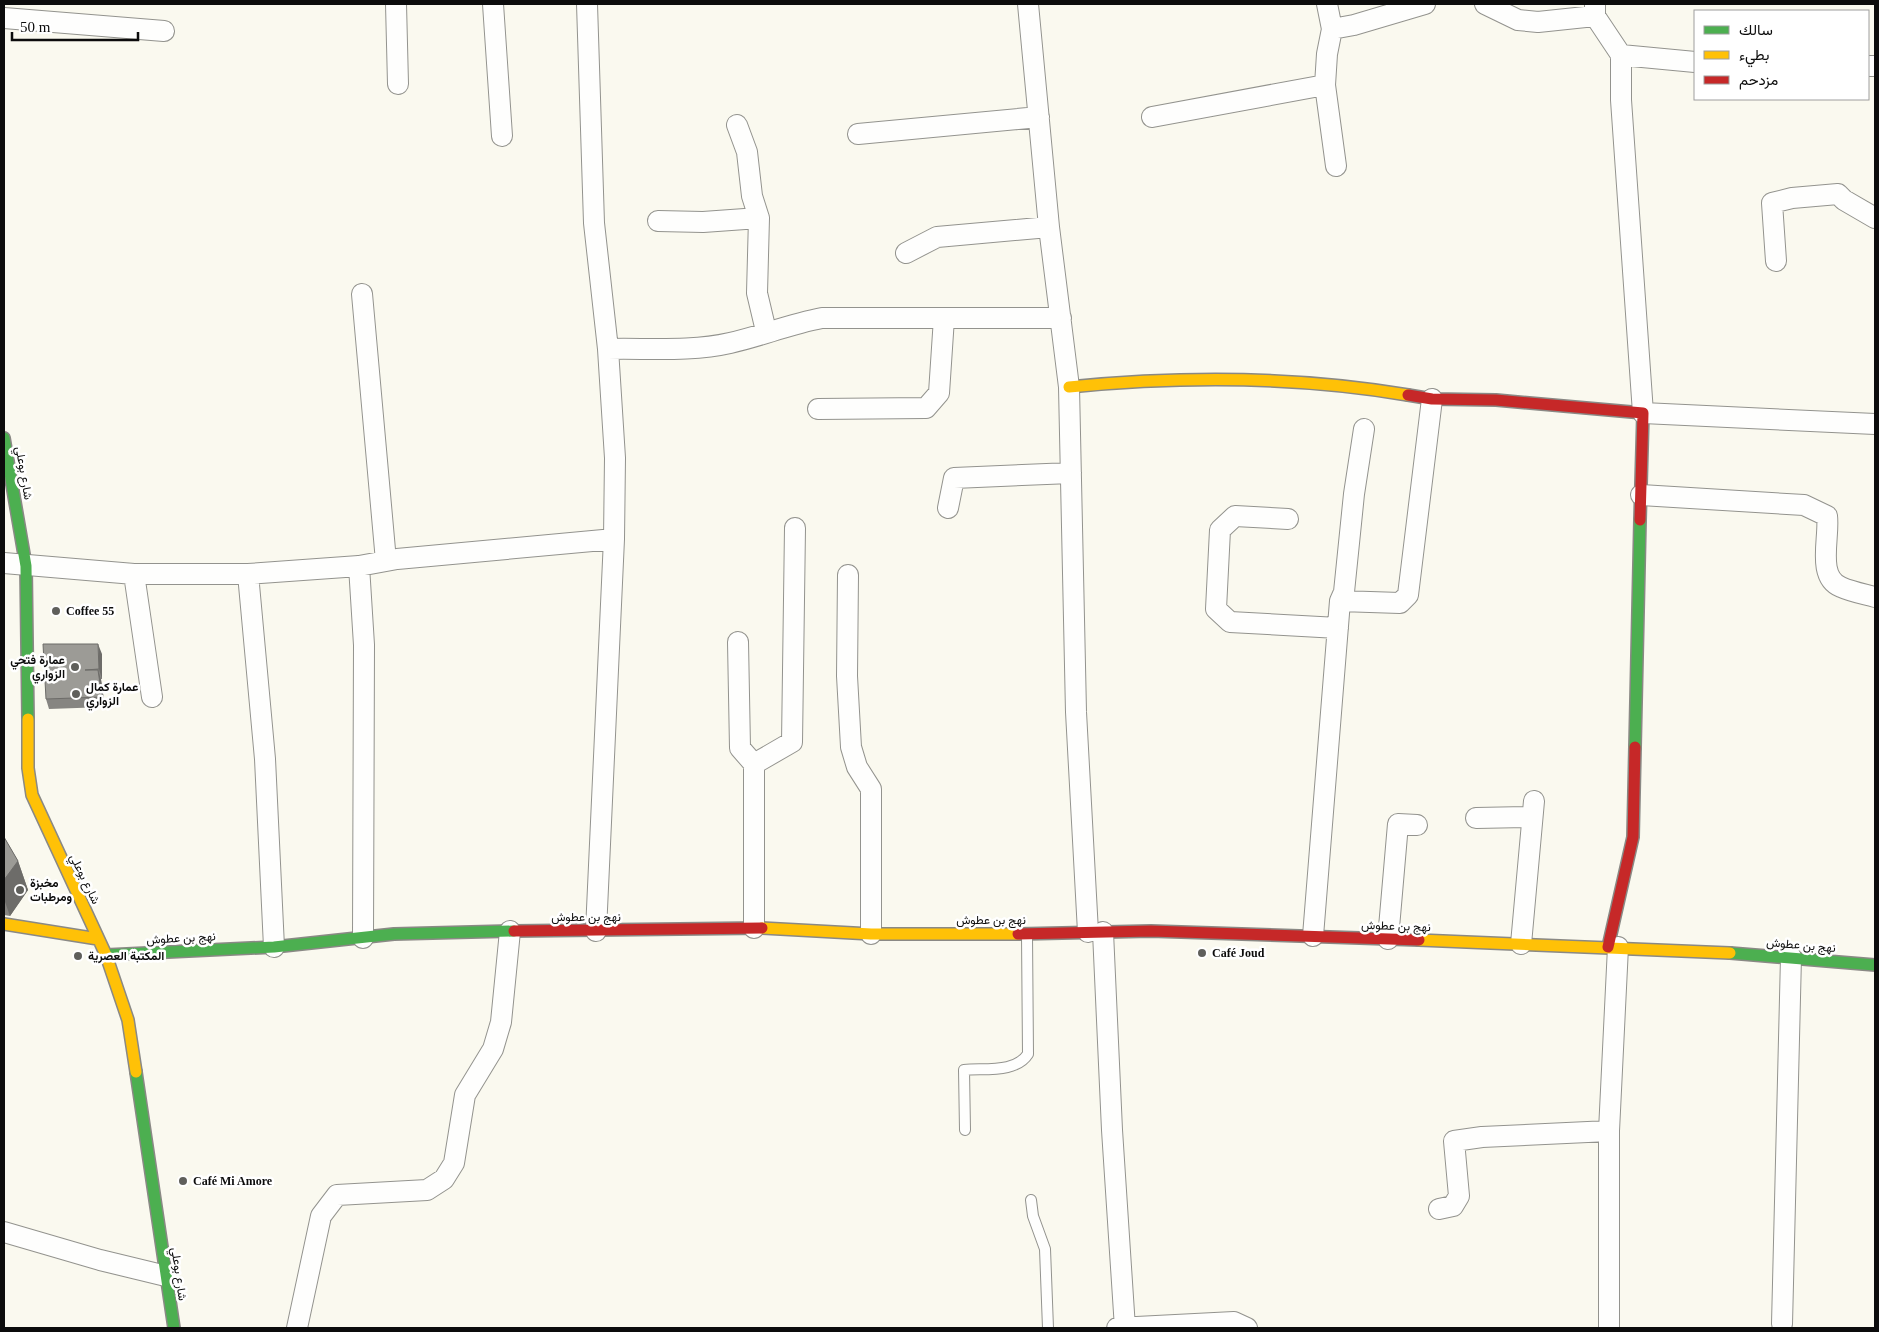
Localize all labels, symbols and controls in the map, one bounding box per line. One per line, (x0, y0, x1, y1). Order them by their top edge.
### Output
scale bar (12, 10, 139, 42)
legend (1694, 10, 1869, 100)
text: 50 m (20, 19, 51, 35)
text: سالك (1739, 22, 1773, 38)
text: بطيء (1739, 47, 1769, 68)
text: مزدحم (1739, 72, 1778, 90)
street label: شارع بوعلي (9, 445, 36, 501)
place label: Coffee 55 (66, 604, 114, 618)
marker: Coffee 55 (50, 605, 62, 617)
place label: عمارة فتحي الزواري (10, 653, 65, 684)
marker: عمارة فتحي الزواري (69, 661, 81, 673)
place label: عمارة كمال الزواري (86, 680, 138, 711)
marker: عمارة كمال الزواري (70, 688, 82, 700)
street label: شارع بوعلي (64, 852, 103, 908)
place label: مخبزة ومرطبات (30, 876, 72, 905)
marker: مخبزة ومرطبات (14, 884, 26, 896)
street label: نهج بن عطوش (551, 910, 621, 926)
street label: نهج بن عطوش (956, 913, 1026, 929)
street label: نهج بن عطوش (1361, 918, 1431, 936)
street label: نهج بن عطوش (146, 929, 216, 949)
street label: نهج بن عطوش (1765, 935, 1836, 957)
place label: Café Joud (1212, 946, 1265, 960)
marker: Café Joud (1196, 947, 1208, 959)
place label: المكتبة العصرية (88, 949, 164, 964)
marker: المكتبة العصرية (72, 950, 84, 962)
place label: Café Mi Amore (193, 1174, 273, 1188)
marker: Café Mi Amore (177, 1175, 189, 1187)
street label: شارع بوعلي (165, 1246, 190, 1302)

